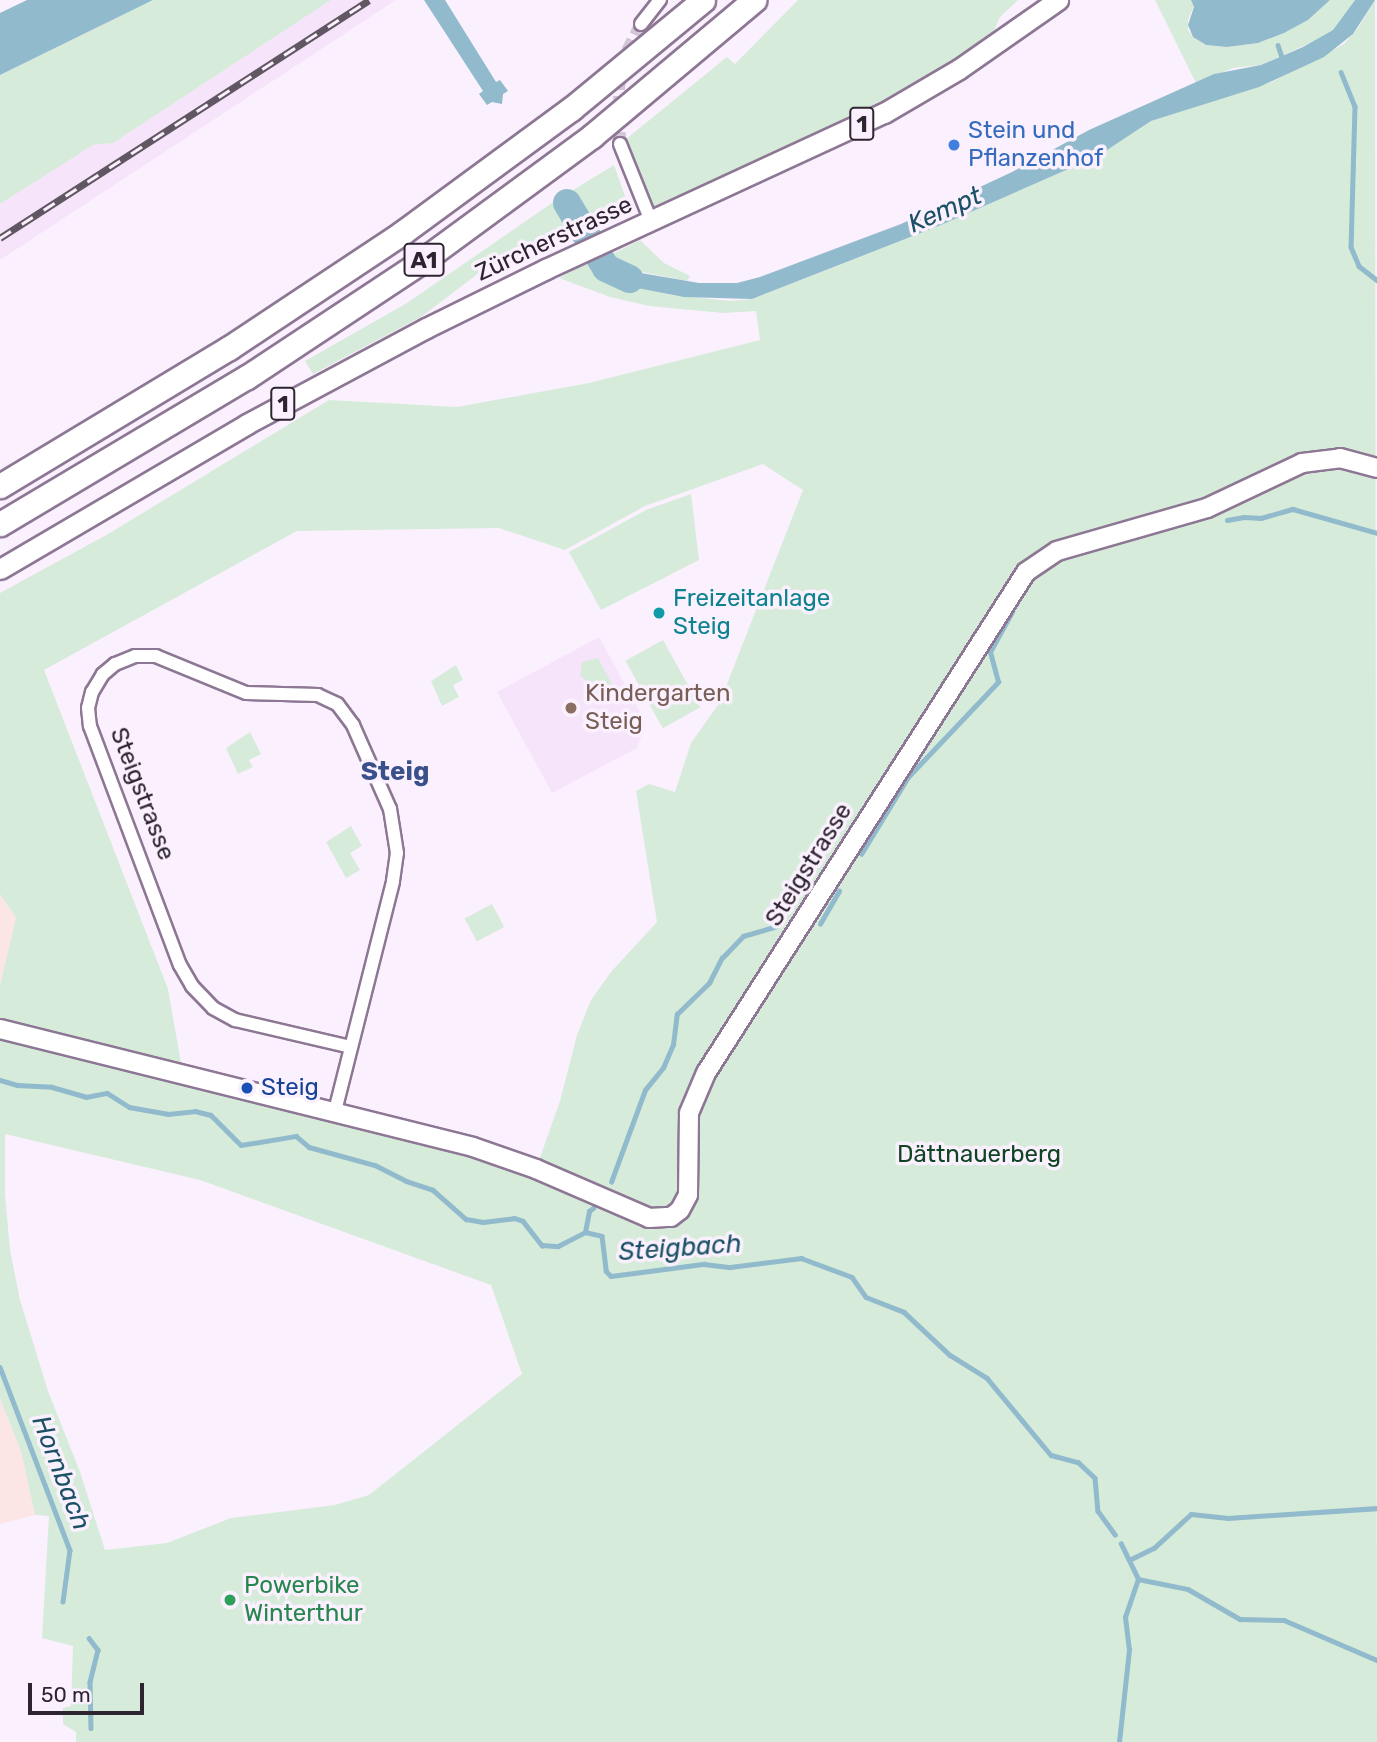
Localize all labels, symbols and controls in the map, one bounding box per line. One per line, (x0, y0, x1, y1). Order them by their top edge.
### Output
road number: 1 (848, 105, 876, 144)
place label: Stein und Pflanzenhof (968, 117, 1103, 173)
marker: Stein und Pflanzenhof (946, 137, 962, 153)
water label: Kempt (903, 180, 987, 240)
street label: Zürcherstrasse (471, 190, 637, 288)
road number: A1 (403, 241, 445, 280)
road number: 1 (269, 384, 297, 424)
place label: Freizeitanlage Steig (673, 585, 830, 641)
marker: Freizeitanlage Steig (651, 605, 667, 621)
place label: Kindergarten Steig (585, 680, 730, 736)
marker: Kindergarten Steig (563, 700, 579, 716)
street label: Steigstrasse (104, 724, 180, 864)
district label: Steig (361, 756, 429, 788)
street label: Steigstrasse (760, 798, 858, 932)
place label: Steig (261, 1074, 319, 1102)
marker: Steig (239, 1080, 255, 1096)
park label: Dättnauerberg (897, 1141, 1061, 1169)
water label: Steigbach (617, 1228, 743, 1268)
water label: Hornbach (25, 1411, 97, 1535)
place label: Powerbike Winterthur (244, 1572, 363, 1628)
marker: Powerbike Winterthur (222, 1592, 238, 1608)
scale bar (32, 1668, 147, 1712)
text: 50 m (41, 1682, 91, 1707)

